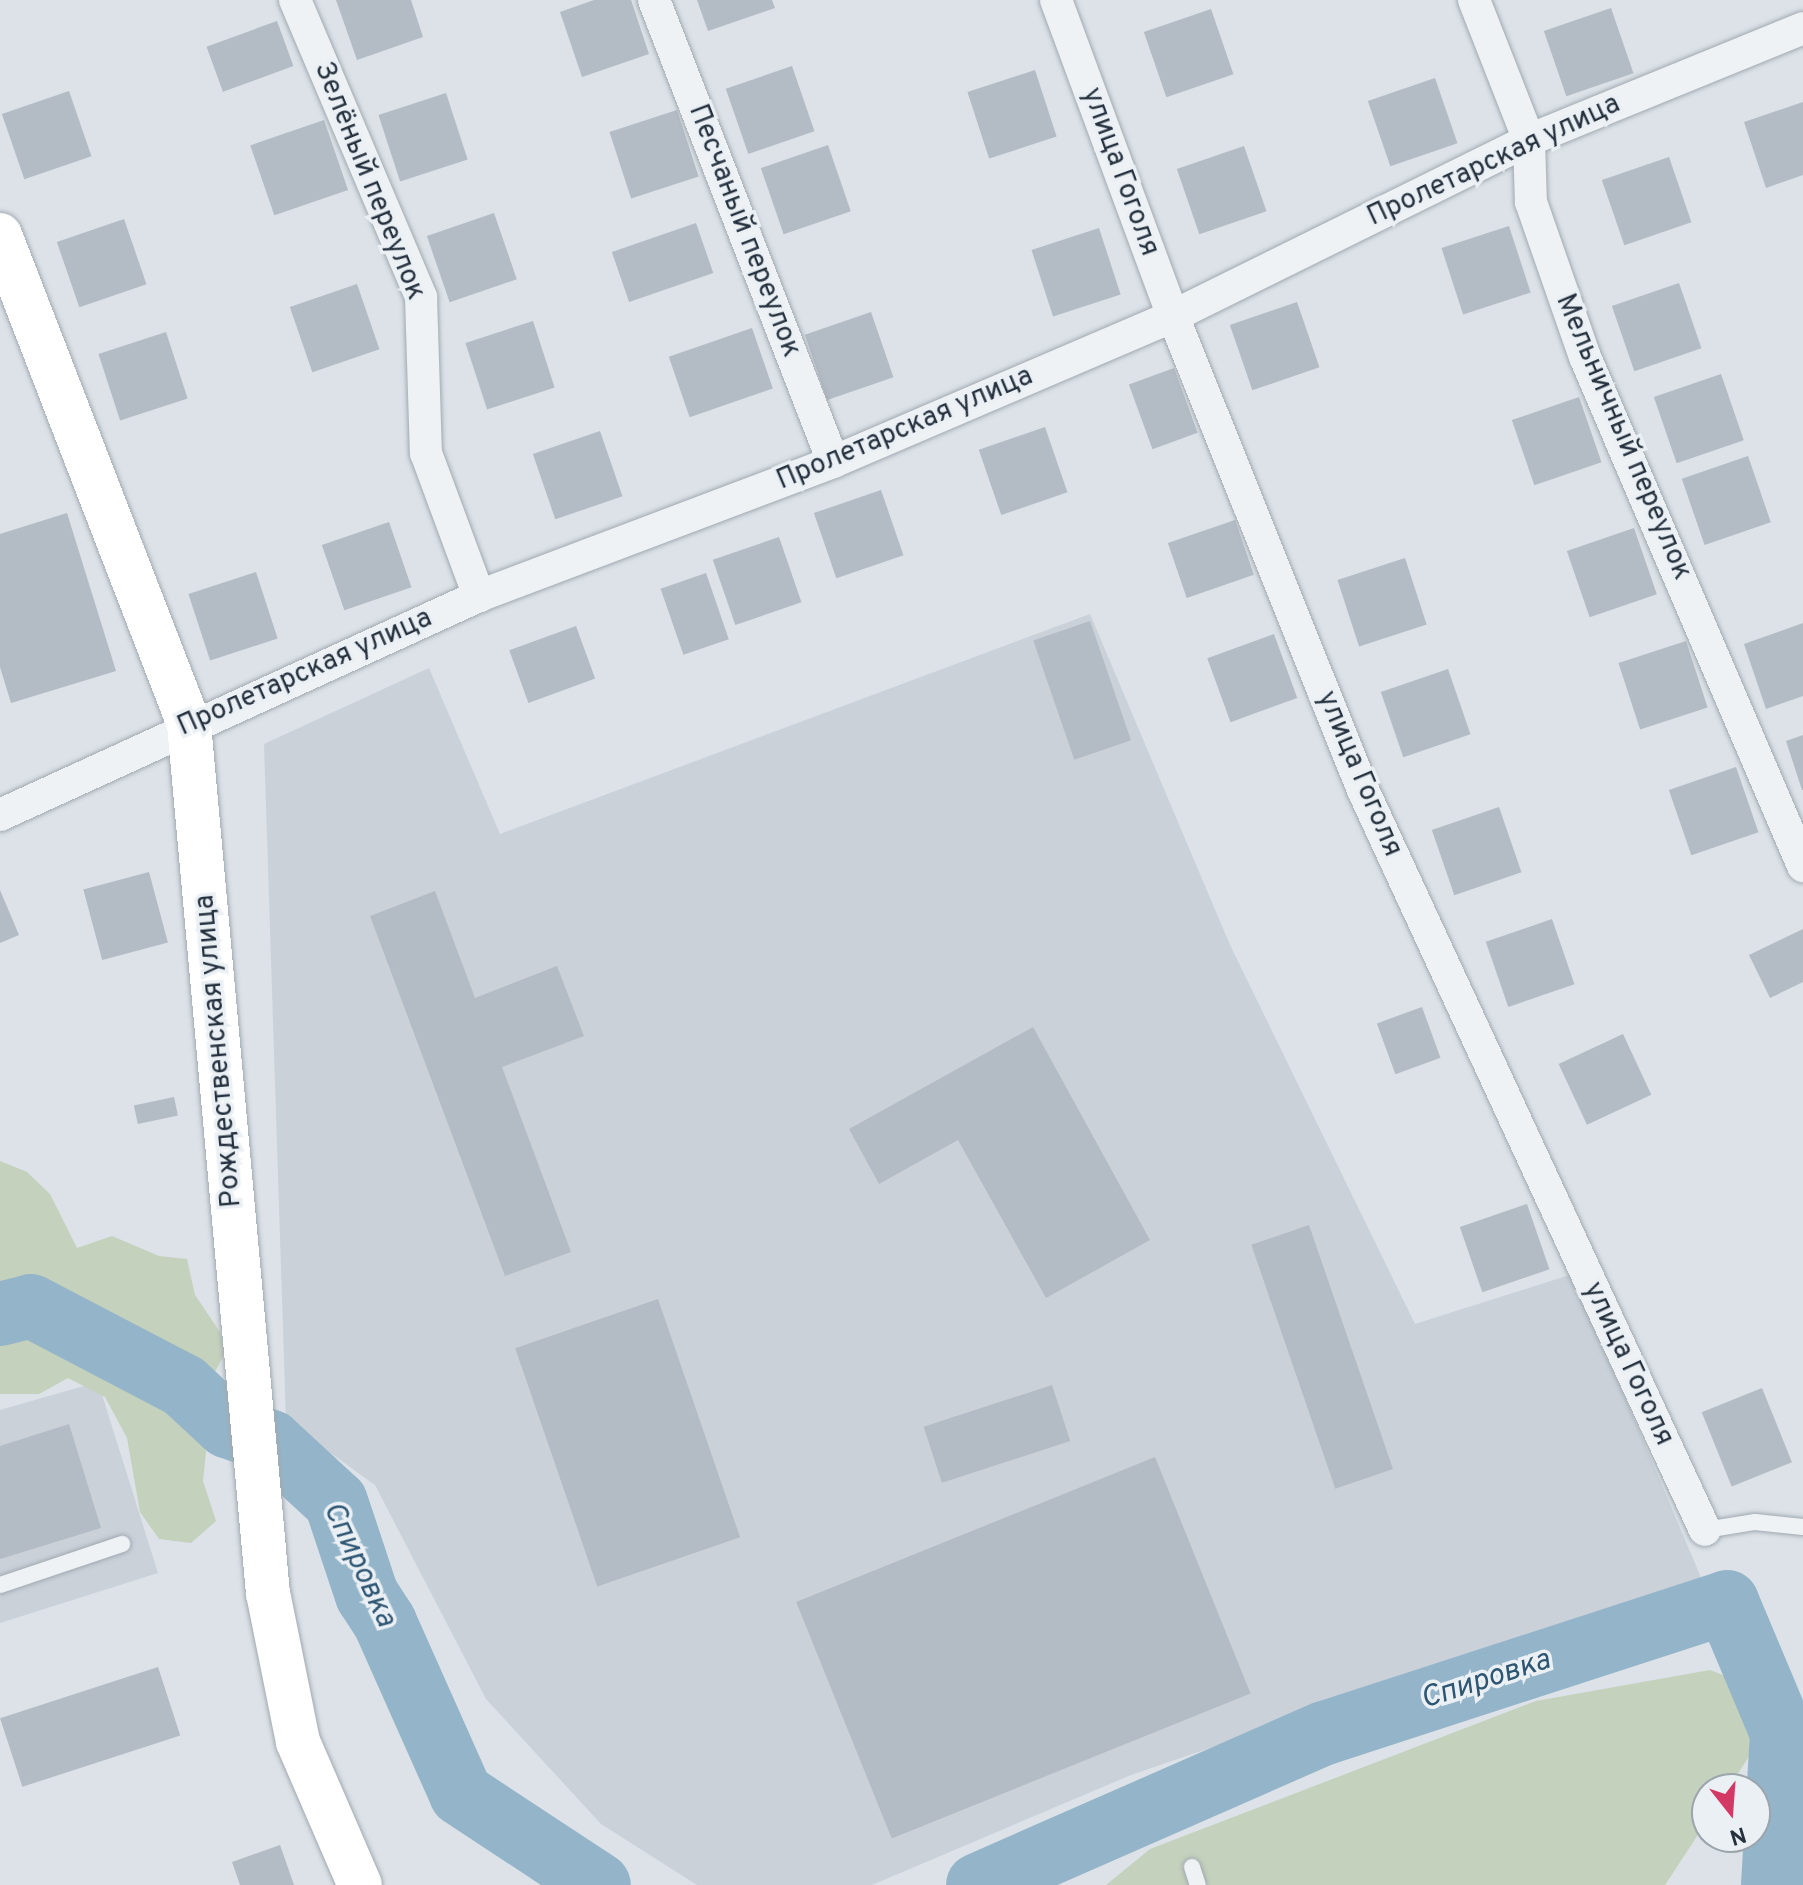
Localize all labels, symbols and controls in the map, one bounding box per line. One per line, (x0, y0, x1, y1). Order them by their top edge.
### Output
street label: Зелёный переулок (306, 57, 432, 305)
street label: улица Гоголя (1074, 83, 1166, 261)
street label: Пролетарская улица (1362, 88, 1626, 234)
street label: Песчаный переулок (680, 100, 808, 362)
street label: Мельничный переулок (1548, 289, 1698, 585)
street label: Пролетарская улица (772, 360, 1038, 498)
street label: Пролетарская улица (173, 602, 437, 744)
street label: улица Гоголя (1309, 686, 1409, 862)
street label: Рождественская улица (189, 893, 249, 1209)
street label: улица Гоголя (1575, 1277, 1681, 1451)
water label: Спировка (313, 1497, 403, 1633)
water label: Спировка (1417, 1643, 1555, 1719)
north arrow (1691, 1773, 1771, 1853)
text: N (1726, 1819, 1749, 1850)

